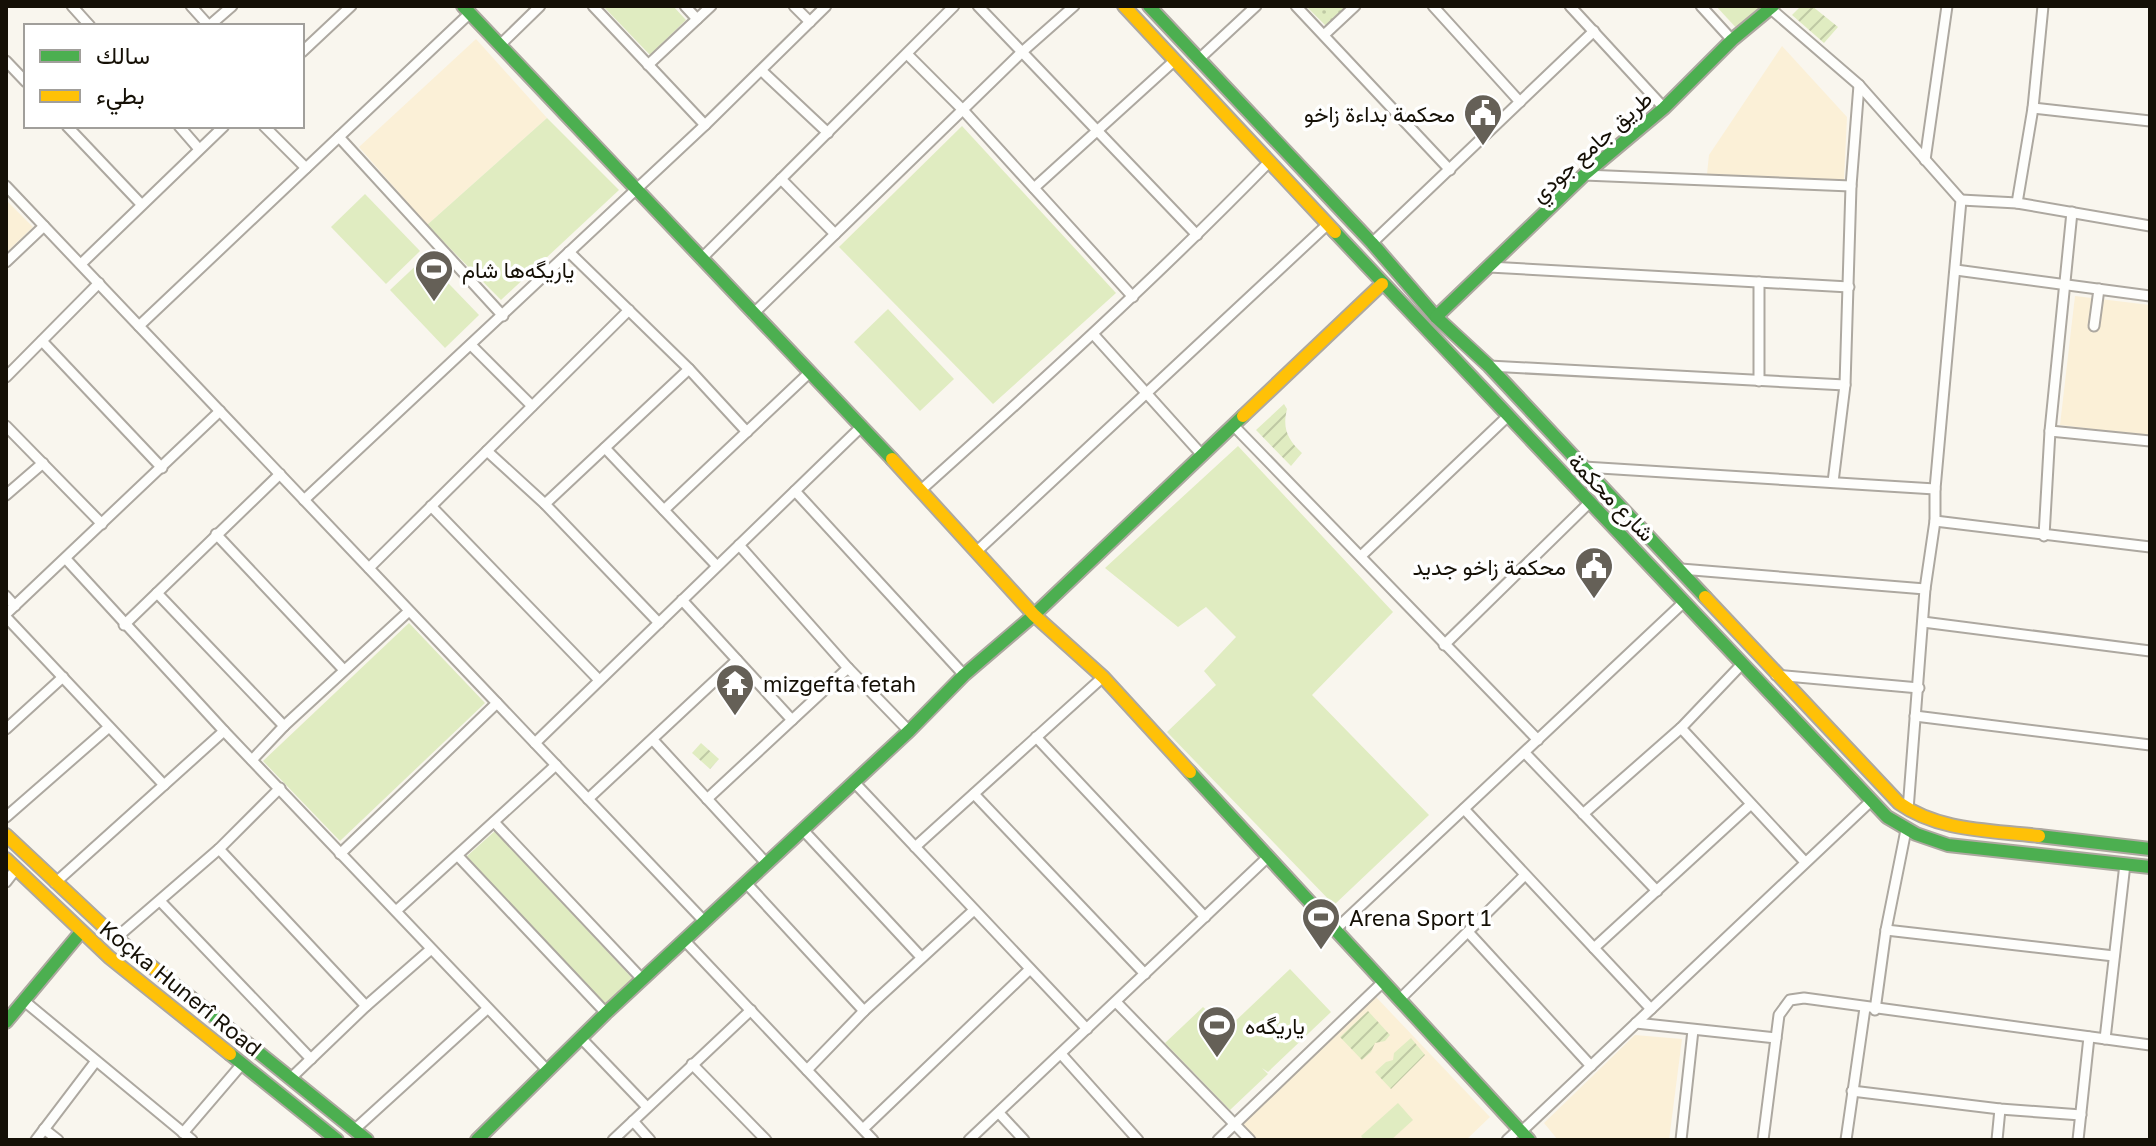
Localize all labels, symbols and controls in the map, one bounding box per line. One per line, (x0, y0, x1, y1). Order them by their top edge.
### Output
legend (24, 24, 304, 128)
text: سالك (96, 40, 150, 69)
text: بطيء (96, 80, 145, 115)
street label: طريق جامع جودي (1525, 85, 1661, 212)
public building icon: محكمة بداءة زاخو (1462, 92, 1504, 147)
place label: محكمة بداءة زاخو (1304, 100, 1455, 128)
sports icon: ياريگه‌ها شام (413, 248, 455, 303)
place label: ياريگه‌ها شام (462, 256, 574, 285)
street label: شارع محكمة (1562, 447, 1661, 548)
public building icon: محكمة زاخو جديد (1573, 545, 1615, 600)
place label: محكمة زاخو جديد (1412, 553, 1566, 581)
temple icon: mizgefta fetah (714, 662, 756, 717)
place label: mizgefta fetah (763, 670, 916, 697)
sports icon: Arena Sport 1 (1300, 896, 1342, 951)
place label: Arena Sport 1 (1349, 904, 1491, 931)
street label: Koçka Hunerî Road (95, 914, 267, 1062)
sports icon: یاریگه‌ه (1196, 1004, 1238, 1059)
place label: یاریگه‌ه (1245, 1012, 1305, 1040)

